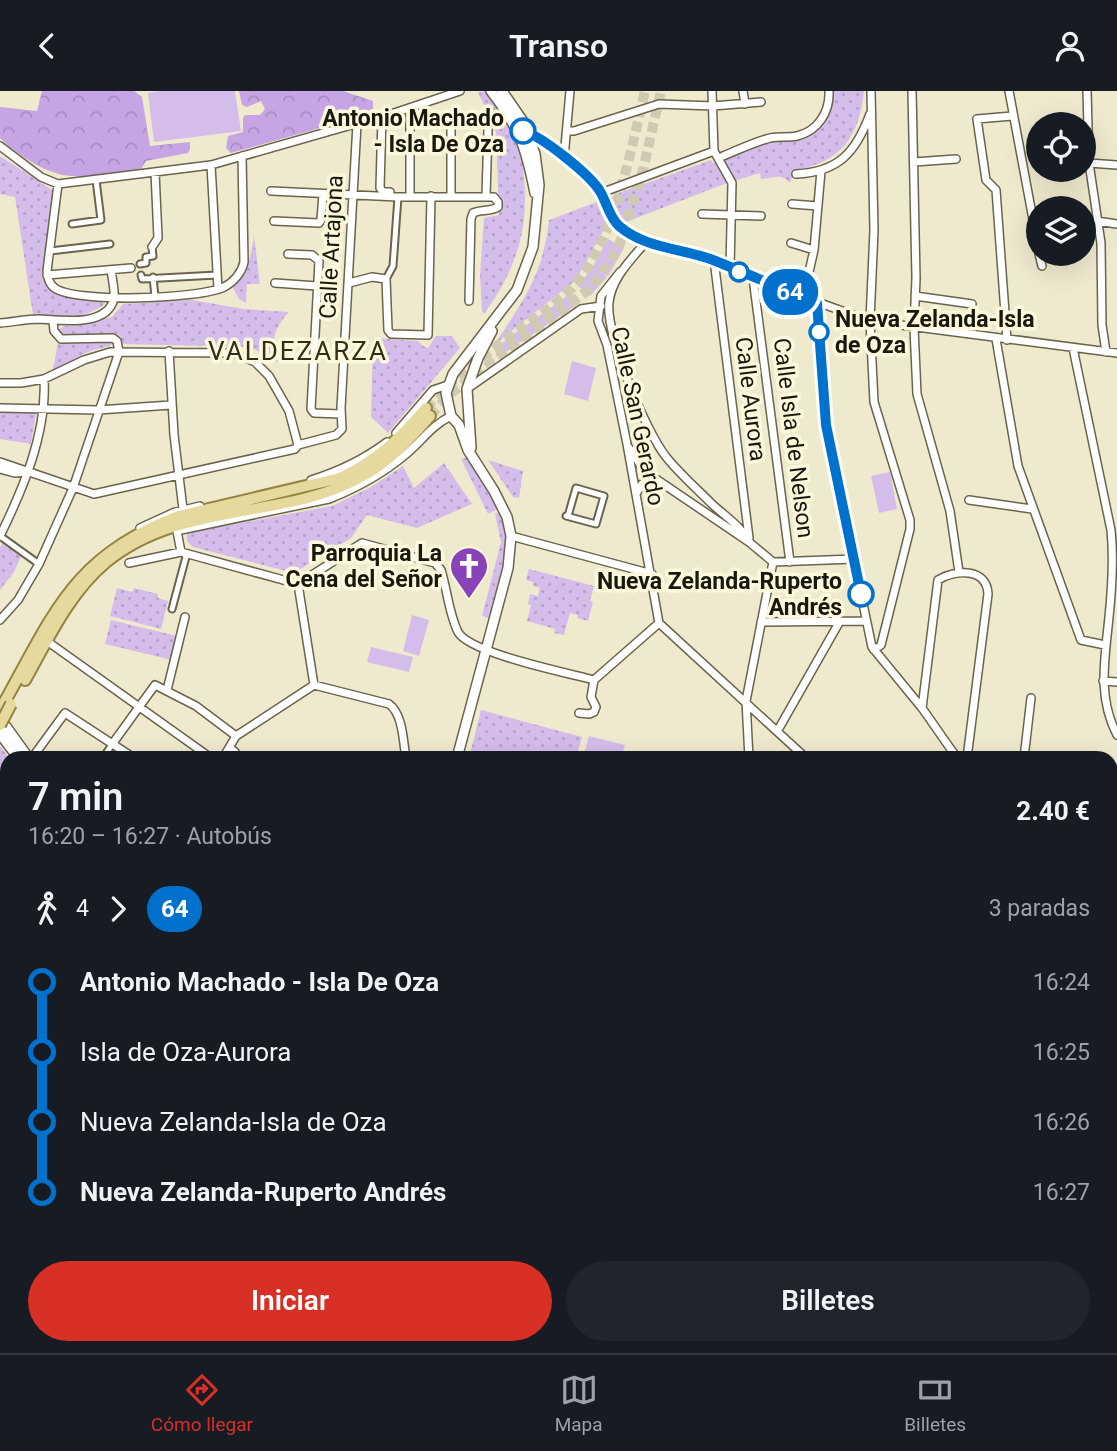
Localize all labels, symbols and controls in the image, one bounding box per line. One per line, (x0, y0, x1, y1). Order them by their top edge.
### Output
icon: back (28, 27, 66, 65)
text: Transo (509, 27, 608, 65)
icon: person (1051, 27, 1089, 65)
place label: Antonio Machado - Isla De Oza (322, 105, 504, 158)
map controls (1026, 112, 1096, 266)
button: locate (1026, 112, 1096, 182)
marker: Antonio Machado - Isla De Oza (510, 118, 536, 144)
street label: Calle Artajona (314, 175, 349, 320)
button: layers (1026, 196, 1096, 266)
unlabelled marker (729, 262, 749, 282)
line badge: 64 (758, 269, 822, 315)
text: 64 (776, 278, 804, 306)
place label: Nueva Zelanda-Isla de Oza (835, 306, 1035, 359)
marker: Nueva Zelanda-Isla de Oza (809, 322, 829, 342)
street label: Calle San Gerardo (605, 324, 670, 508)
district label: VALDEZARZA (208, 336, 388, 366)
street label: Calle Aurora (730, 336, 771, 463)
street label: Calle Isla de Nelson (768, 337, 819, 540)
place label: Parroquia La Cena del Señor (286, 540, 443, 593)
church icon: Parroquia La Cena del Señor (448, 545, 490, 600)
place label: Nueva Zelanda-Ruperto Andrés (597, 568, 842, 621)
marker: Nueva Zelanda-Ruperto Andrés (848, 581, 874, 607)
text: 7 min (28, 775, 123, 819)
text: 2.40 € (1016, 796, 1090, 826)
text: 16:20 – 16:27 · Autobús (28, 823, 272, 850)
icon: walk (28, 890, 66, 928)
icon: forward (99, 890, 137, 928)
text: 4 (76, 895, 89, 922)
text: 64 (161, 895, 188, 923)
text: 3 paradas (989, 895, 1090, 922)
text: Antonio Machado - Isla De Oza (80, 967, 439, 997)
text: 16:24 (1033, 969, 1090, 996)
text: Isla de Oza-Aurora (80, 1037, 291, 1067)
text: 16:25 (1033, 1039, 1090, 1066)
text: Nueva Zelanda-Isla de Oza (80, 1107, 387, 1137)
text: 16:26 (1033, 1109, 1090, 1136)
text: Nueva Zelanda-Ruperto Andrés (80, 1177, 446, 1207)
text: 16:27 (1033, 1179, 1090, 1206)
button: Iniciar (28, 1261, 552, 1341)
button: Billetes (566, 1261, 1090, 1341)
tab: Cómo llegar (151, 1371, 253, 1436)
tab: Mapa (555, 1371, 603, 1436)
tab: Billetes (904, 1371, 966, 1436)

